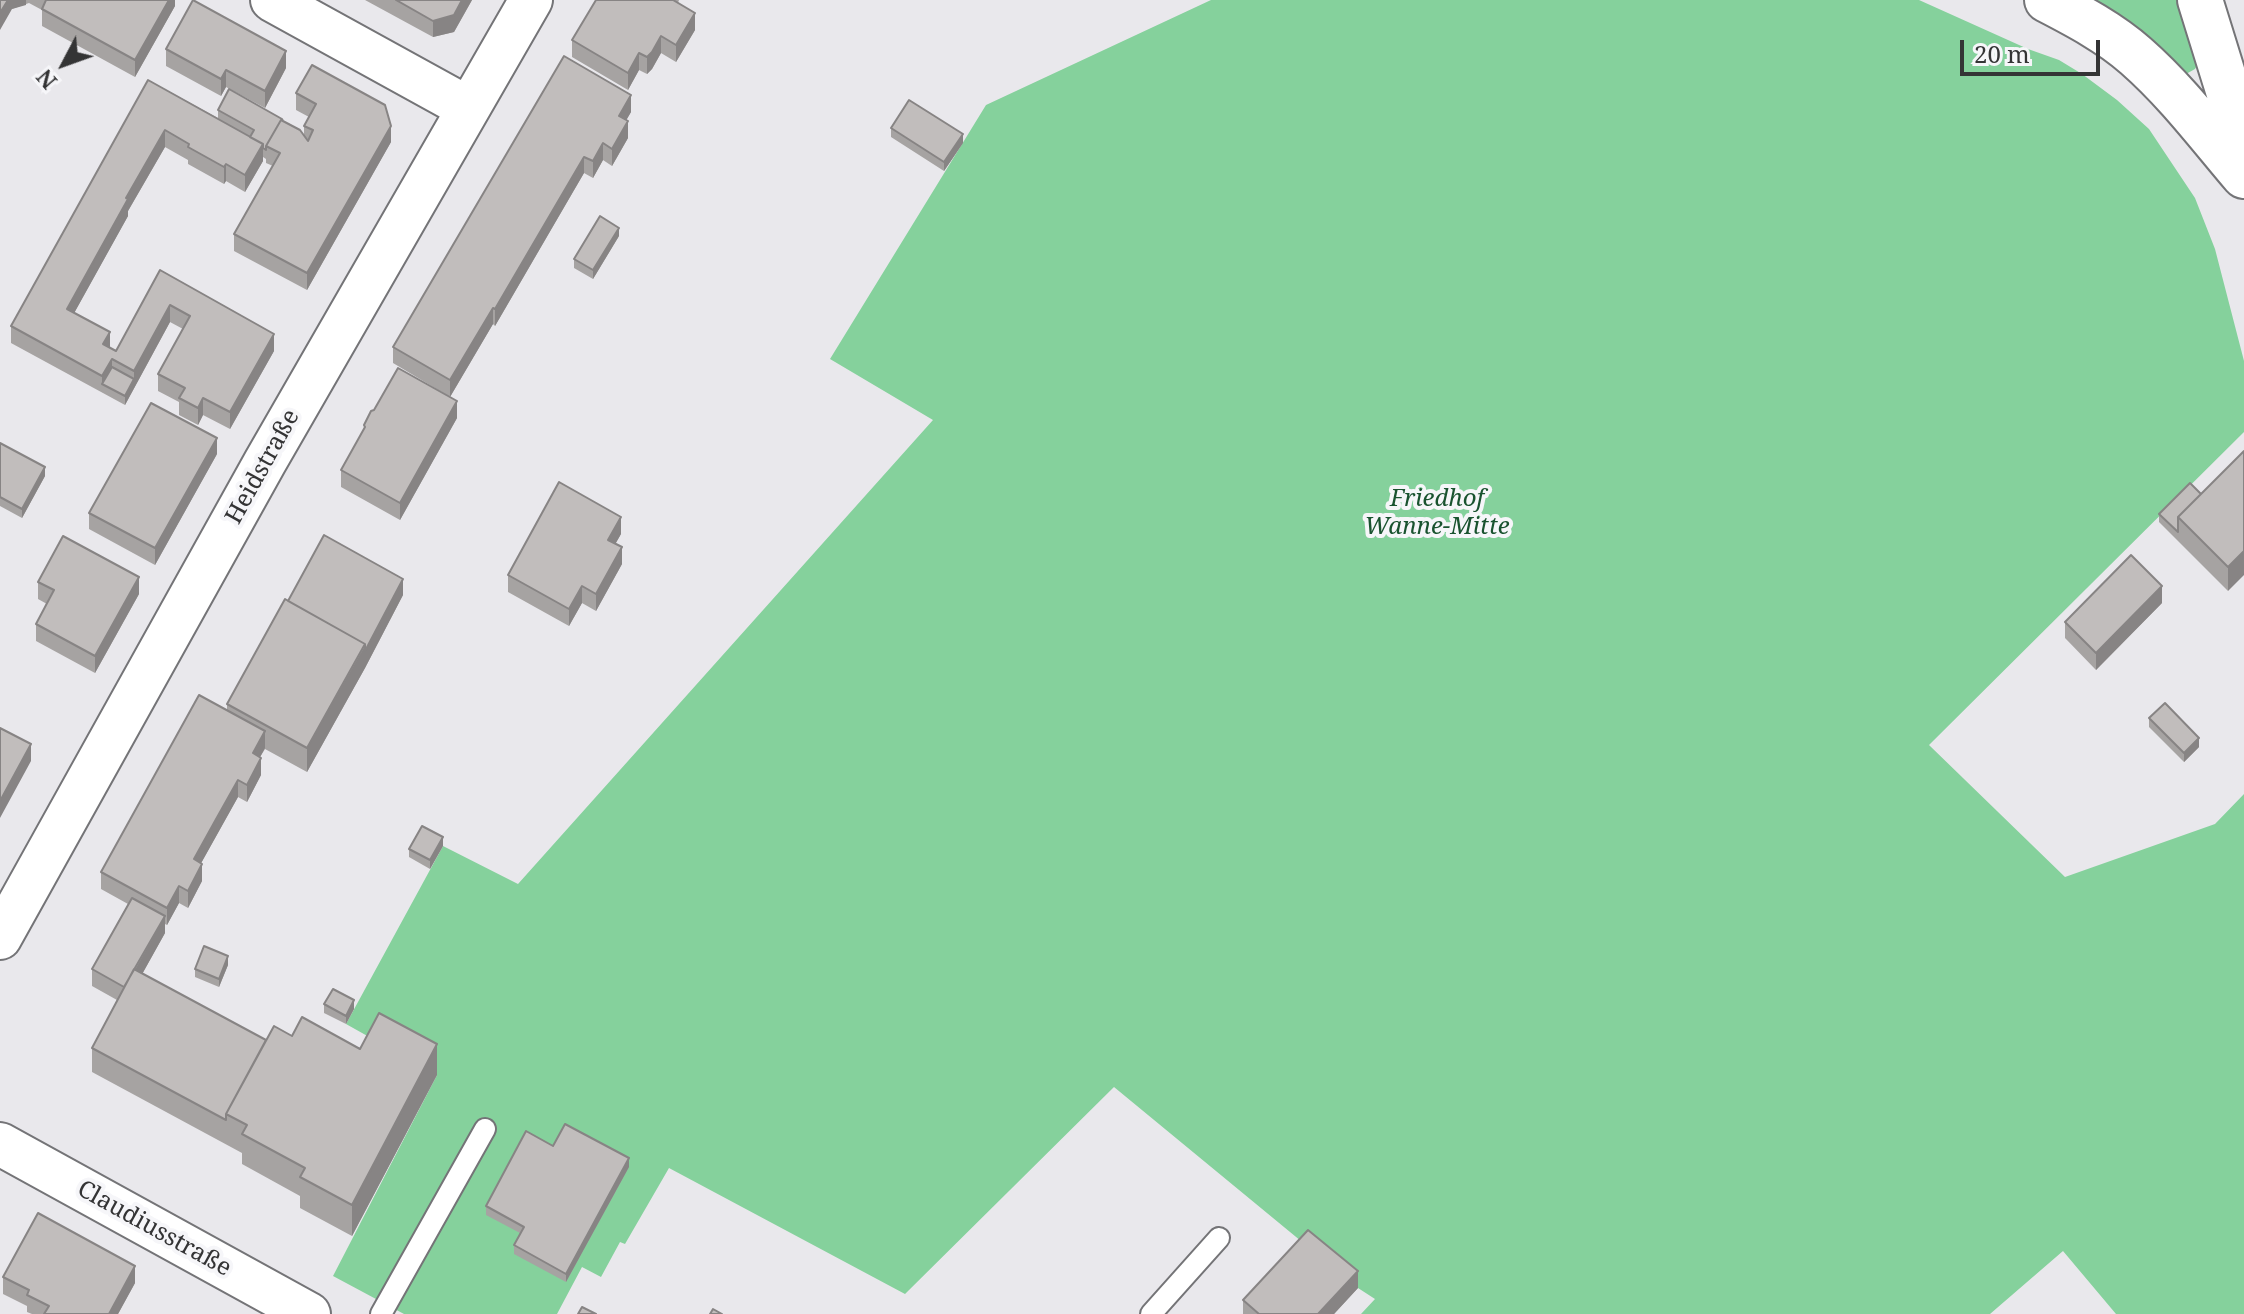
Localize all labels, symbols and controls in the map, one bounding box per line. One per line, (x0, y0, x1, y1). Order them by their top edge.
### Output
north arrow (24, 24, 104, 104)
scale bar (1964, 24, 2104, 74)
text: 20 m (1974, 37, 2030, 70)
text: N (29, 63, 63, 96)
street label: Heidstraße (220, 405, 306, 529)
park label: Friedhof Wanne-Mitte (1364, 485, 1510, 541)
street label: Claudiusstraße (72, 1175, 236, 1283)

